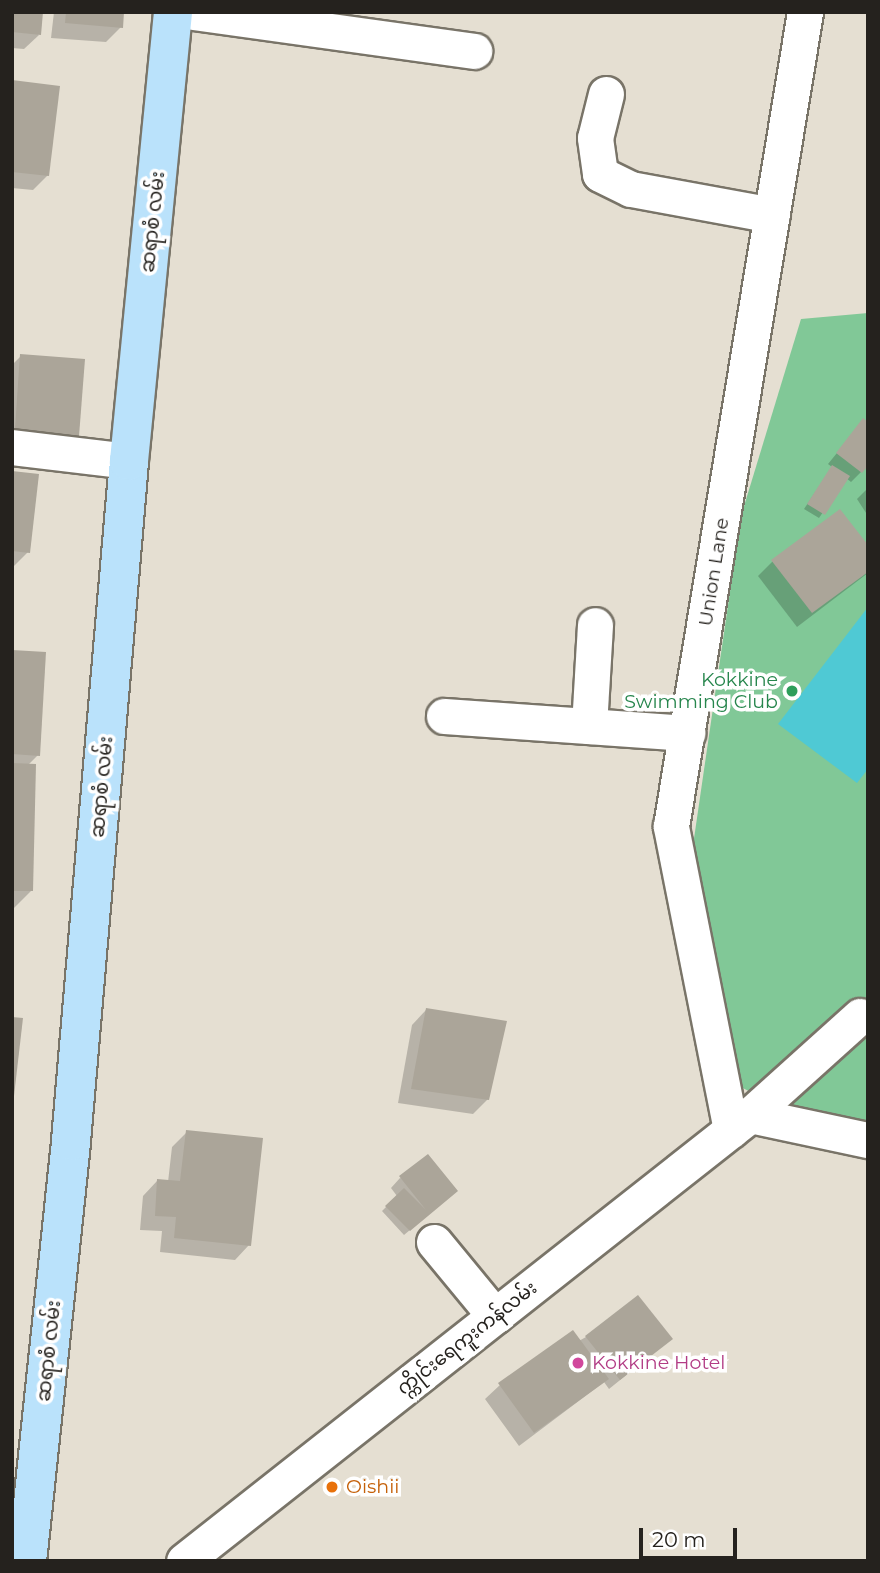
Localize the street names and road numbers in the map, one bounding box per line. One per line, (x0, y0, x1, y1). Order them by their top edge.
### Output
street label: ဆရာစံ လမ်း (136, 170, 170, 274)
street label: Union Lane (694, 516, 734, 628)
street label: ဆရာစံ လမ်း (86, 735, 118, 839)
street label: က္ကိုင်းရေကူးကန်လမ်း (393, 1276, 541, 1400)
street label: ဆရာစံ လမ်း (32, 1299, 66, 1403)

